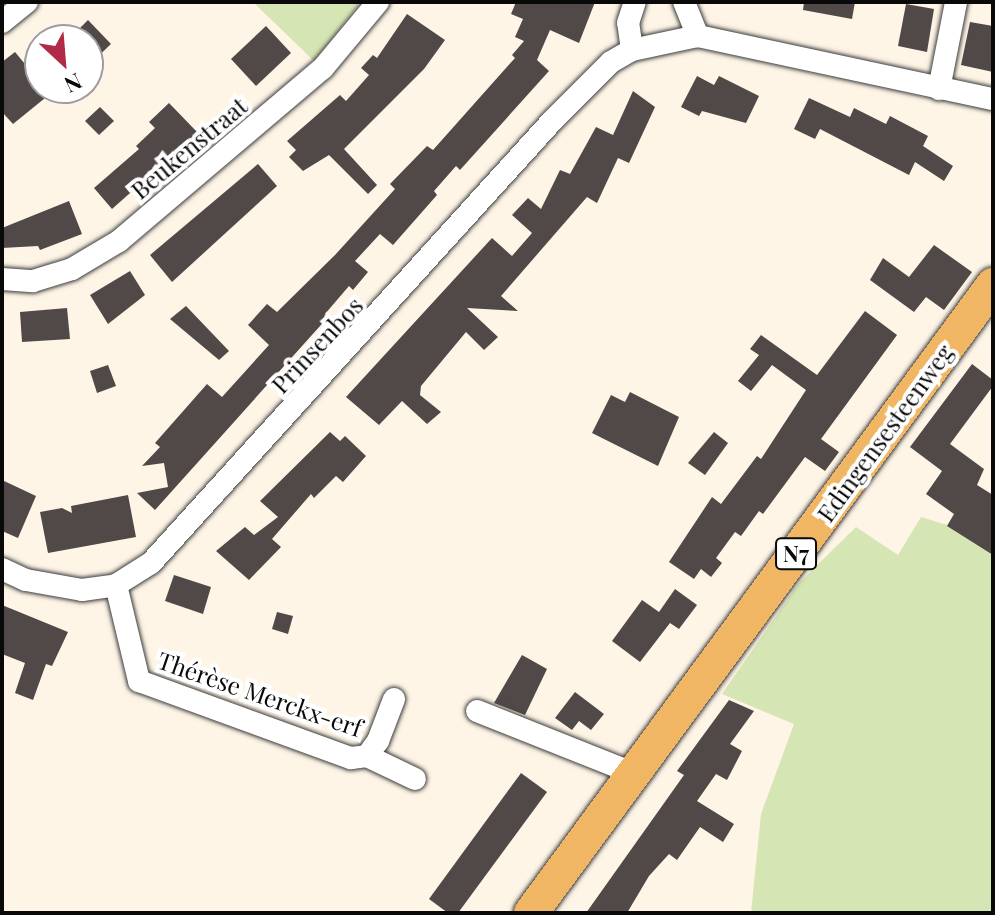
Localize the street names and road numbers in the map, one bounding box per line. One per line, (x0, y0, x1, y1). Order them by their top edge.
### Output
street label: Beukenstraat (125, 91, 253, 205)
street label: Prinsenbos (265, 291, 369, 399)
street label: Edingensesteenweg (811, 339, 959, 527)
road number: N7 (774, 536, 818, 572)
street label: Thérèse Merckx-erf (154, 646, 366, 742)

